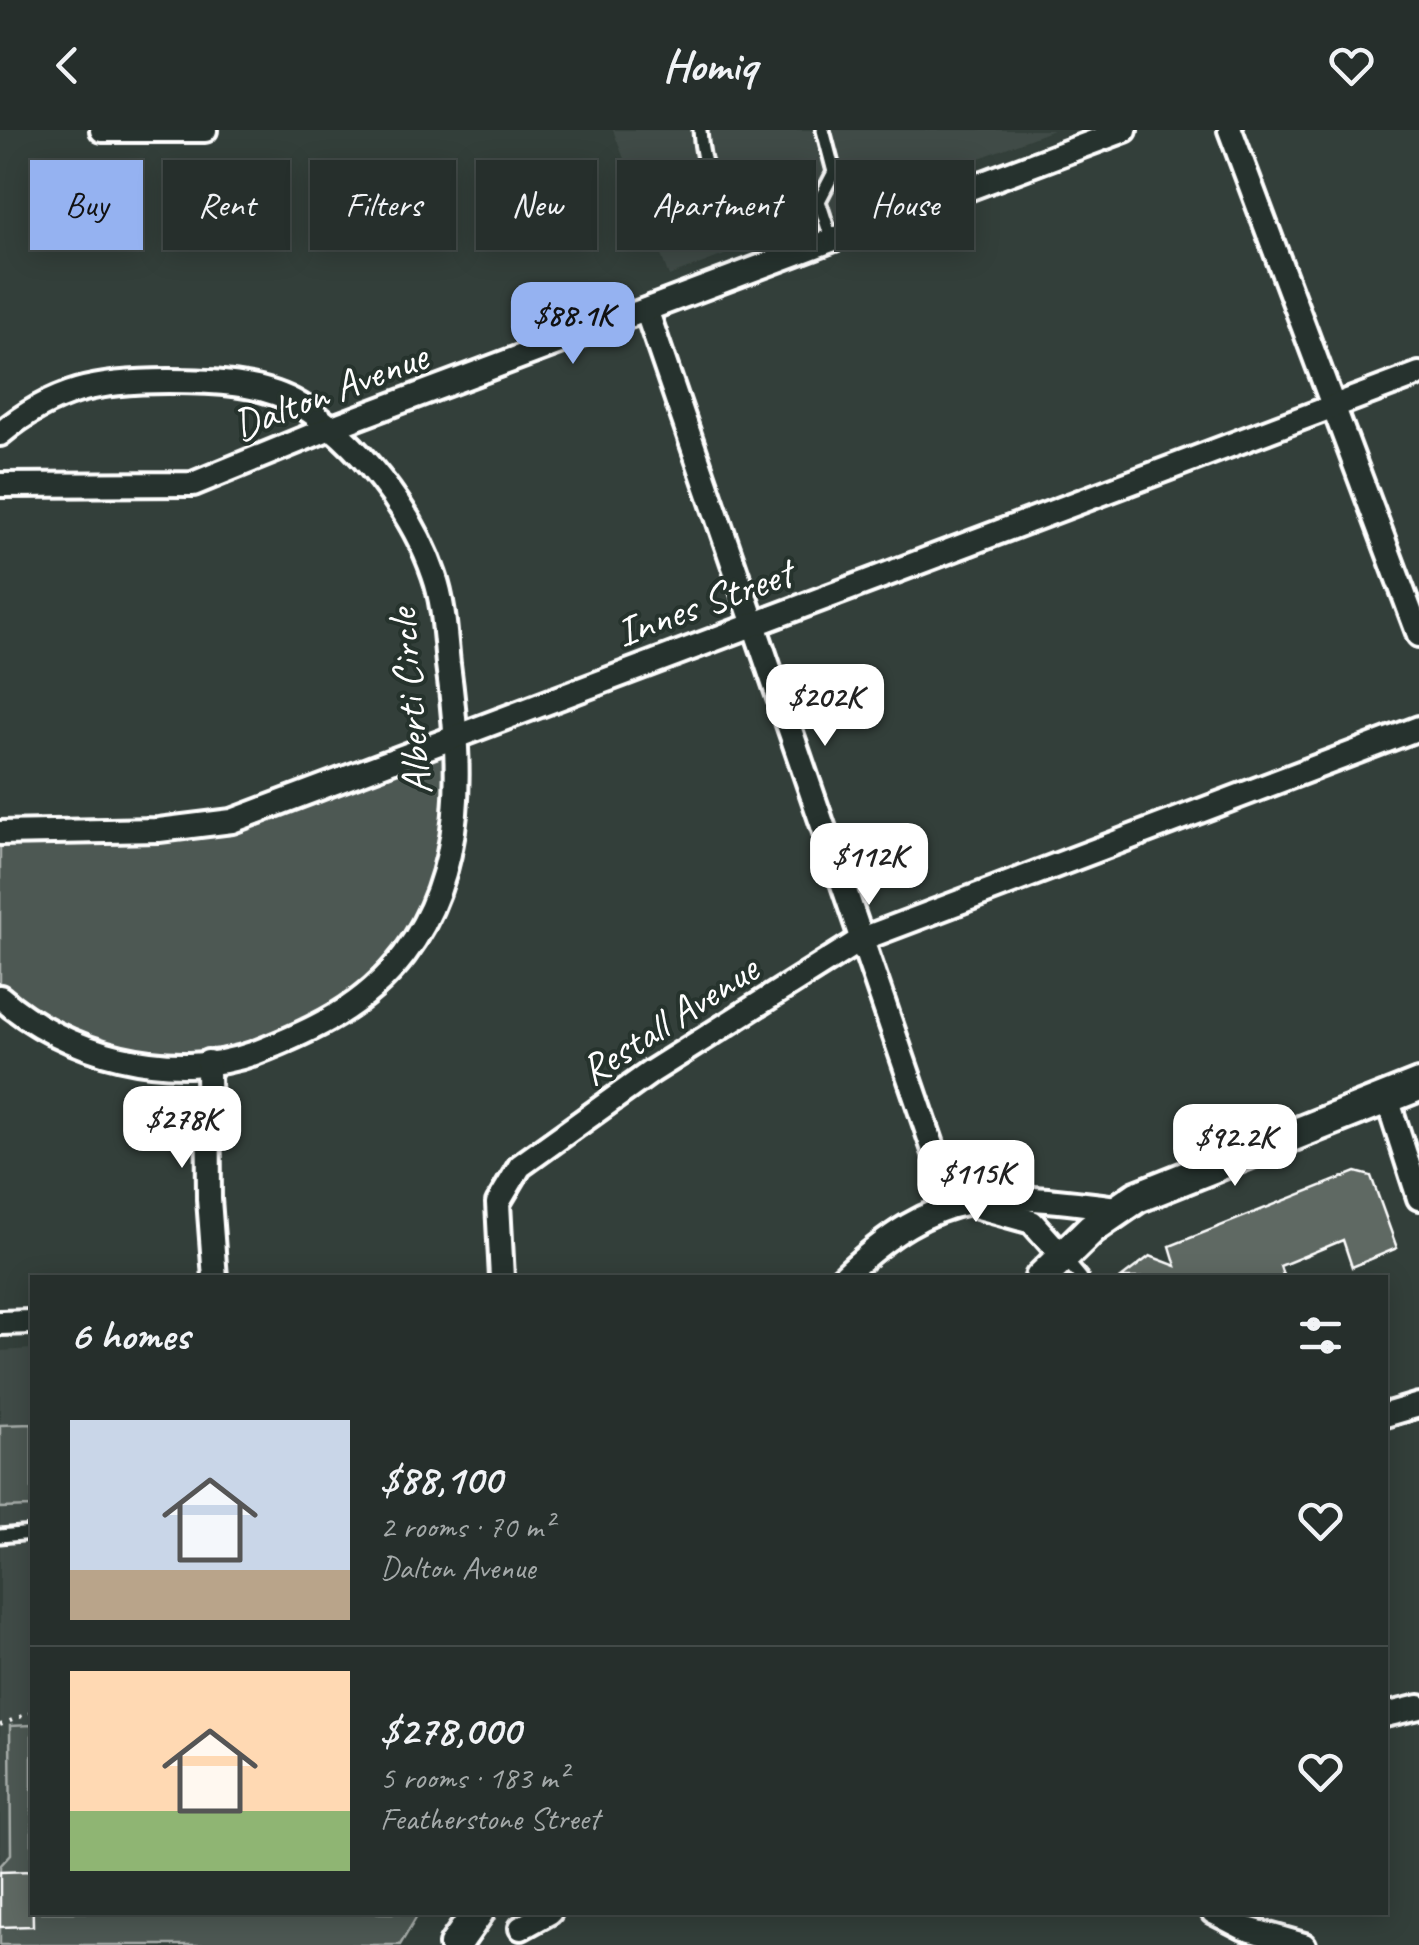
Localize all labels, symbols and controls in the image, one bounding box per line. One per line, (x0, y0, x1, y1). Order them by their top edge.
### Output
text: Homiq (663, 37, 756, 94)
icon: back (40, 38, 95, 93)
icon: heart (1324, 38, 1379, 93)
chip: Buy (30, 160, 143, 250)
chip: Rent (163, 160, 290, 250)
chip: Filters (310, 160, 456, 250)
chip: New (476, 160, 597, 250)
chip: Apartment (617, 160, 816, 250)
chip: House (836, 160, 974, 250)
pin: $88.1K (492, 282, 654, 367)
text: $88.1K (533, 294, 613, 335)
street label: Dalton Avenue (225, 329, 437, 452)
street label: Innes Street (609, 545, 804, 659)
street label: Alberti Circle (375, 604, 445, 797)
pin: $202K (755, 664, 895, 749)
text: $202K (788, 676, 862, 717)
pin: $112K (799, 823, 939, 908)
text: $112K (832, 835, 906, 876)
street label: Restall Avenue (570, 942, 770, 1097)
pin: $278K (112, 1086, 252, 1171)
text: $278K (145, 1098, 219, 1139)
pin: $92.2K (1154, 1104, 1316, 1189)
text: $92.2K (1195, 1116, 1275, 1157)
pin: $115K (906, 1140, 1046, 1225)
text: $115K (939, 1152, 1013, 1193)
icon: filters (1293, 1308, 1348, 1363)
text: 6 homes (70, 1309, 189, 1362)
text: $88,100 (380, 1453, 502, 1506)
icon: home (150, 1460, 270, 1580)
icon: heart (1293, 1493, 1348, 1548)
text: 2 rooms · 70 m² (380, 1506, 553, 1547)
text: Dalton Avenue (380, 1547, 535, 1588)
text: $278,000 (380, 1704, 520, 1757)
icon: home (150, 1711, 270, 1831)
icon: heart (1293, 1744, 1348, 1799)
text: 5 rooms · 183 m² (380, 1757, 567, 1798)
text: Featherstone Street (380, 1798, 599, 1839)

